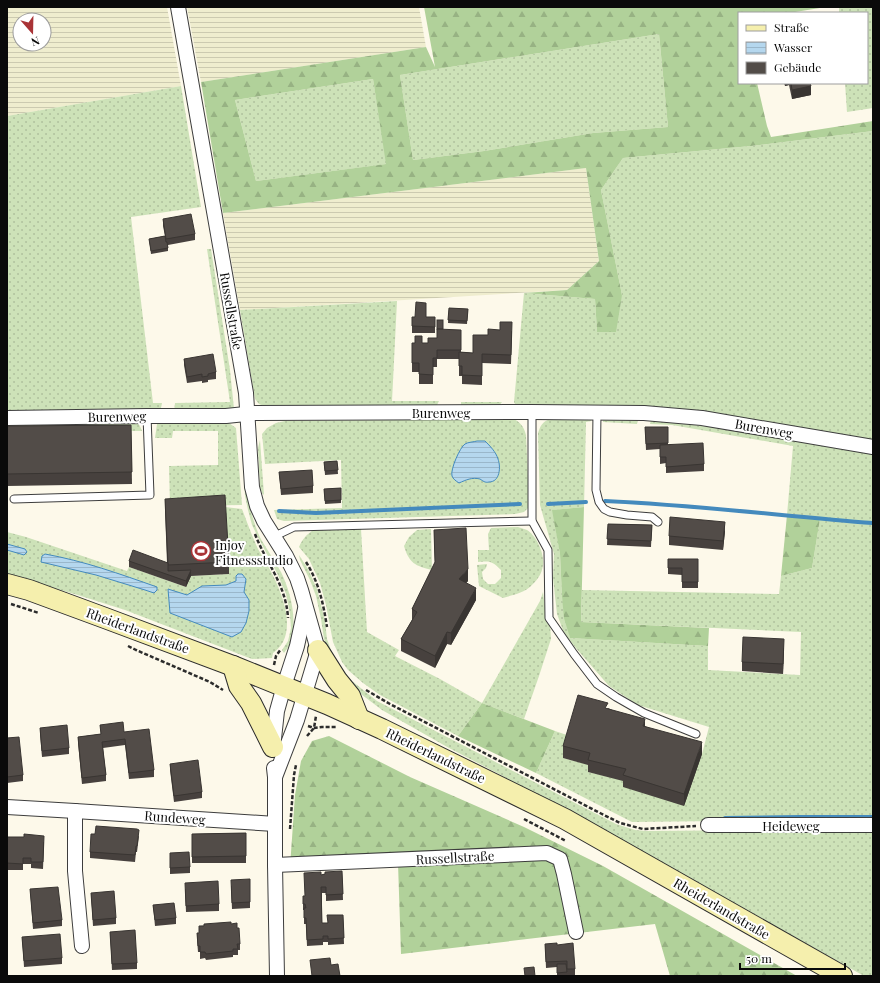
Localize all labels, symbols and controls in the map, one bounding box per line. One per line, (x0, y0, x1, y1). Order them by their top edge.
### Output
north arrow (12, 12, 52, 52)
legend (738, 12, 868, 84)
text: Straße (774, 19, 809, 35)
text: N (29, 33, 42, 50)
text: Wasser (773, 39, 813, 55)
text: Gebäude (774, 59, 821, 75)
street label: Russellstraße (217, 271, 247, 352)
street label: Burenweg (412, 404, 471, 421)
street label: Burenweg (87, 407, 147, 425)
street label: Burenweg (734, 415, 795, 441)
place label: Injoy Fitnessstudio (215, 536, 293, 568)
sports icon: Injoy Fitnessstudio (190, 540, 212, 562)
street label: Rheiderlandstraße (84, 603, 192, 657)
street label: Rheiderlandstraße (384, 724, 489, 787)
street label: Rundeweg (144, 806, 206, 828)
street label: Heideweg (762, 817, 820, 834)
street label: Russellstraße (415, 846, 495, 868)
street label: Rheiderlandstraße (671, 874, 774, 943)
scale bar (740, 945, 845, 971)
text: 50 m (746, 950, 772, 966)

